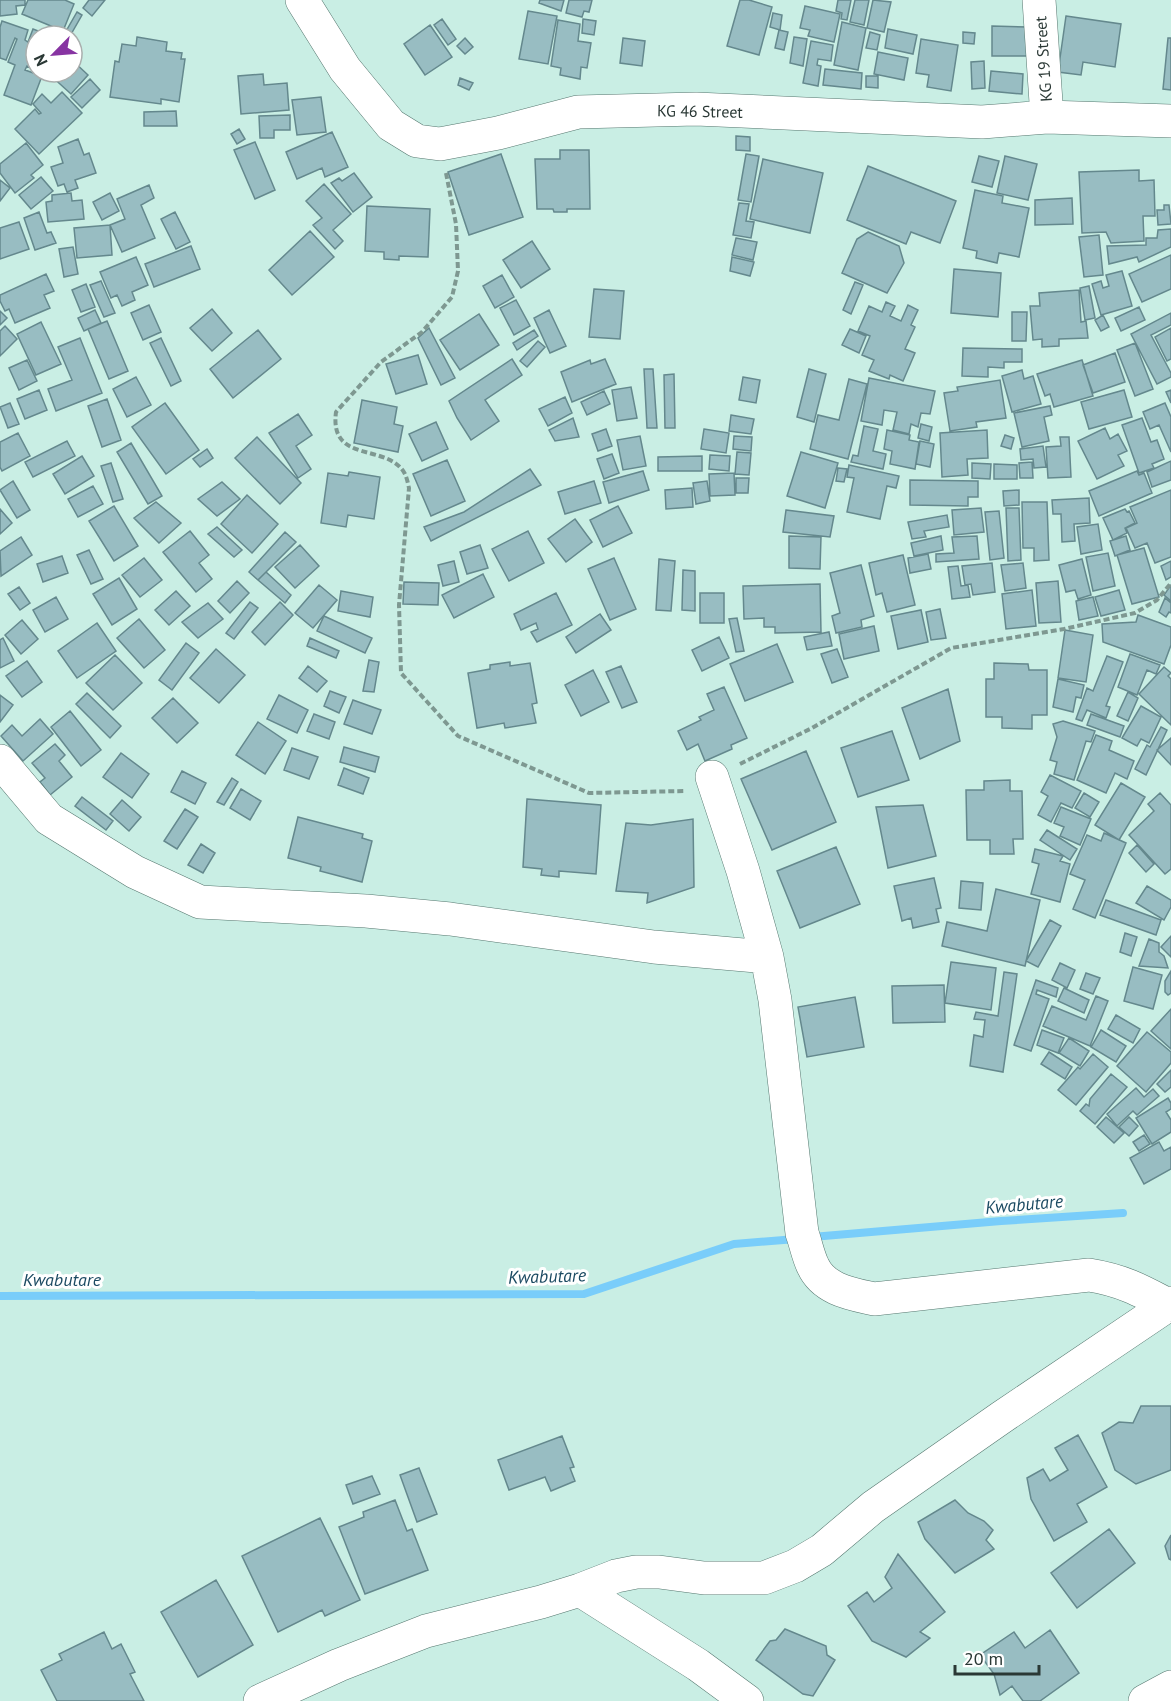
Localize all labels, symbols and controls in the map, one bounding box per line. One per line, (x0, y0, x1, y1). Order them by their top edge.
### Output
street label: KG 19 Street (1030, 15, 1056, 102)
north arrow (24, 24, 84, 84)
text: N (29, 51, 52, 69)
street label: KG 46 Street (657, 100, 744, 122)
water label: Kwabutare (984, 1189, 1065, 1219)
water label: Kwabutare (508, 1263, 587, 1289)
water label: Kwabutare (23, 1268, 102, 1291)
scale bar (955, 1638, 1039, 1676)
text: 20 m (964, 1647, 1003, 1670)

